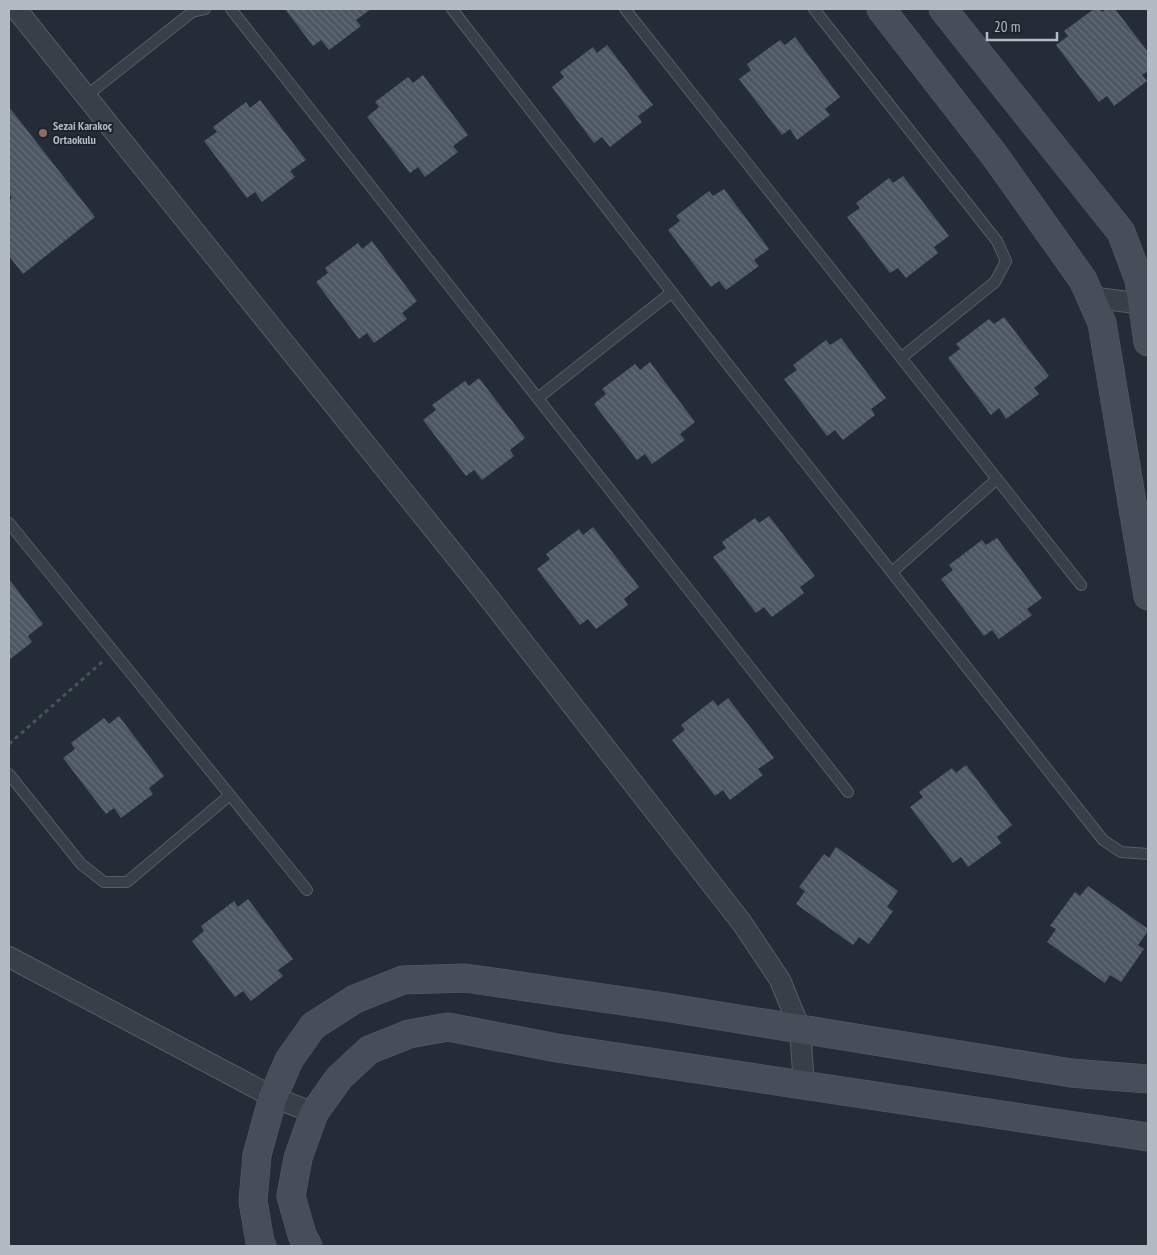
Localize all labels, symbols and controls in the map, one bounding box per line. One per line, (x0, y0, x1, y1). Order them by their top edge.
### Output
scale bar (987, 10, 1057, 42)
text: 20 m (994, 17, 1020, 36)
place label: Sezai Karakoç Ortaokulu (53, 118, 113, 147)
marker: Sezai Karakoç Ortaokulu (37, 127, 49, 139)

